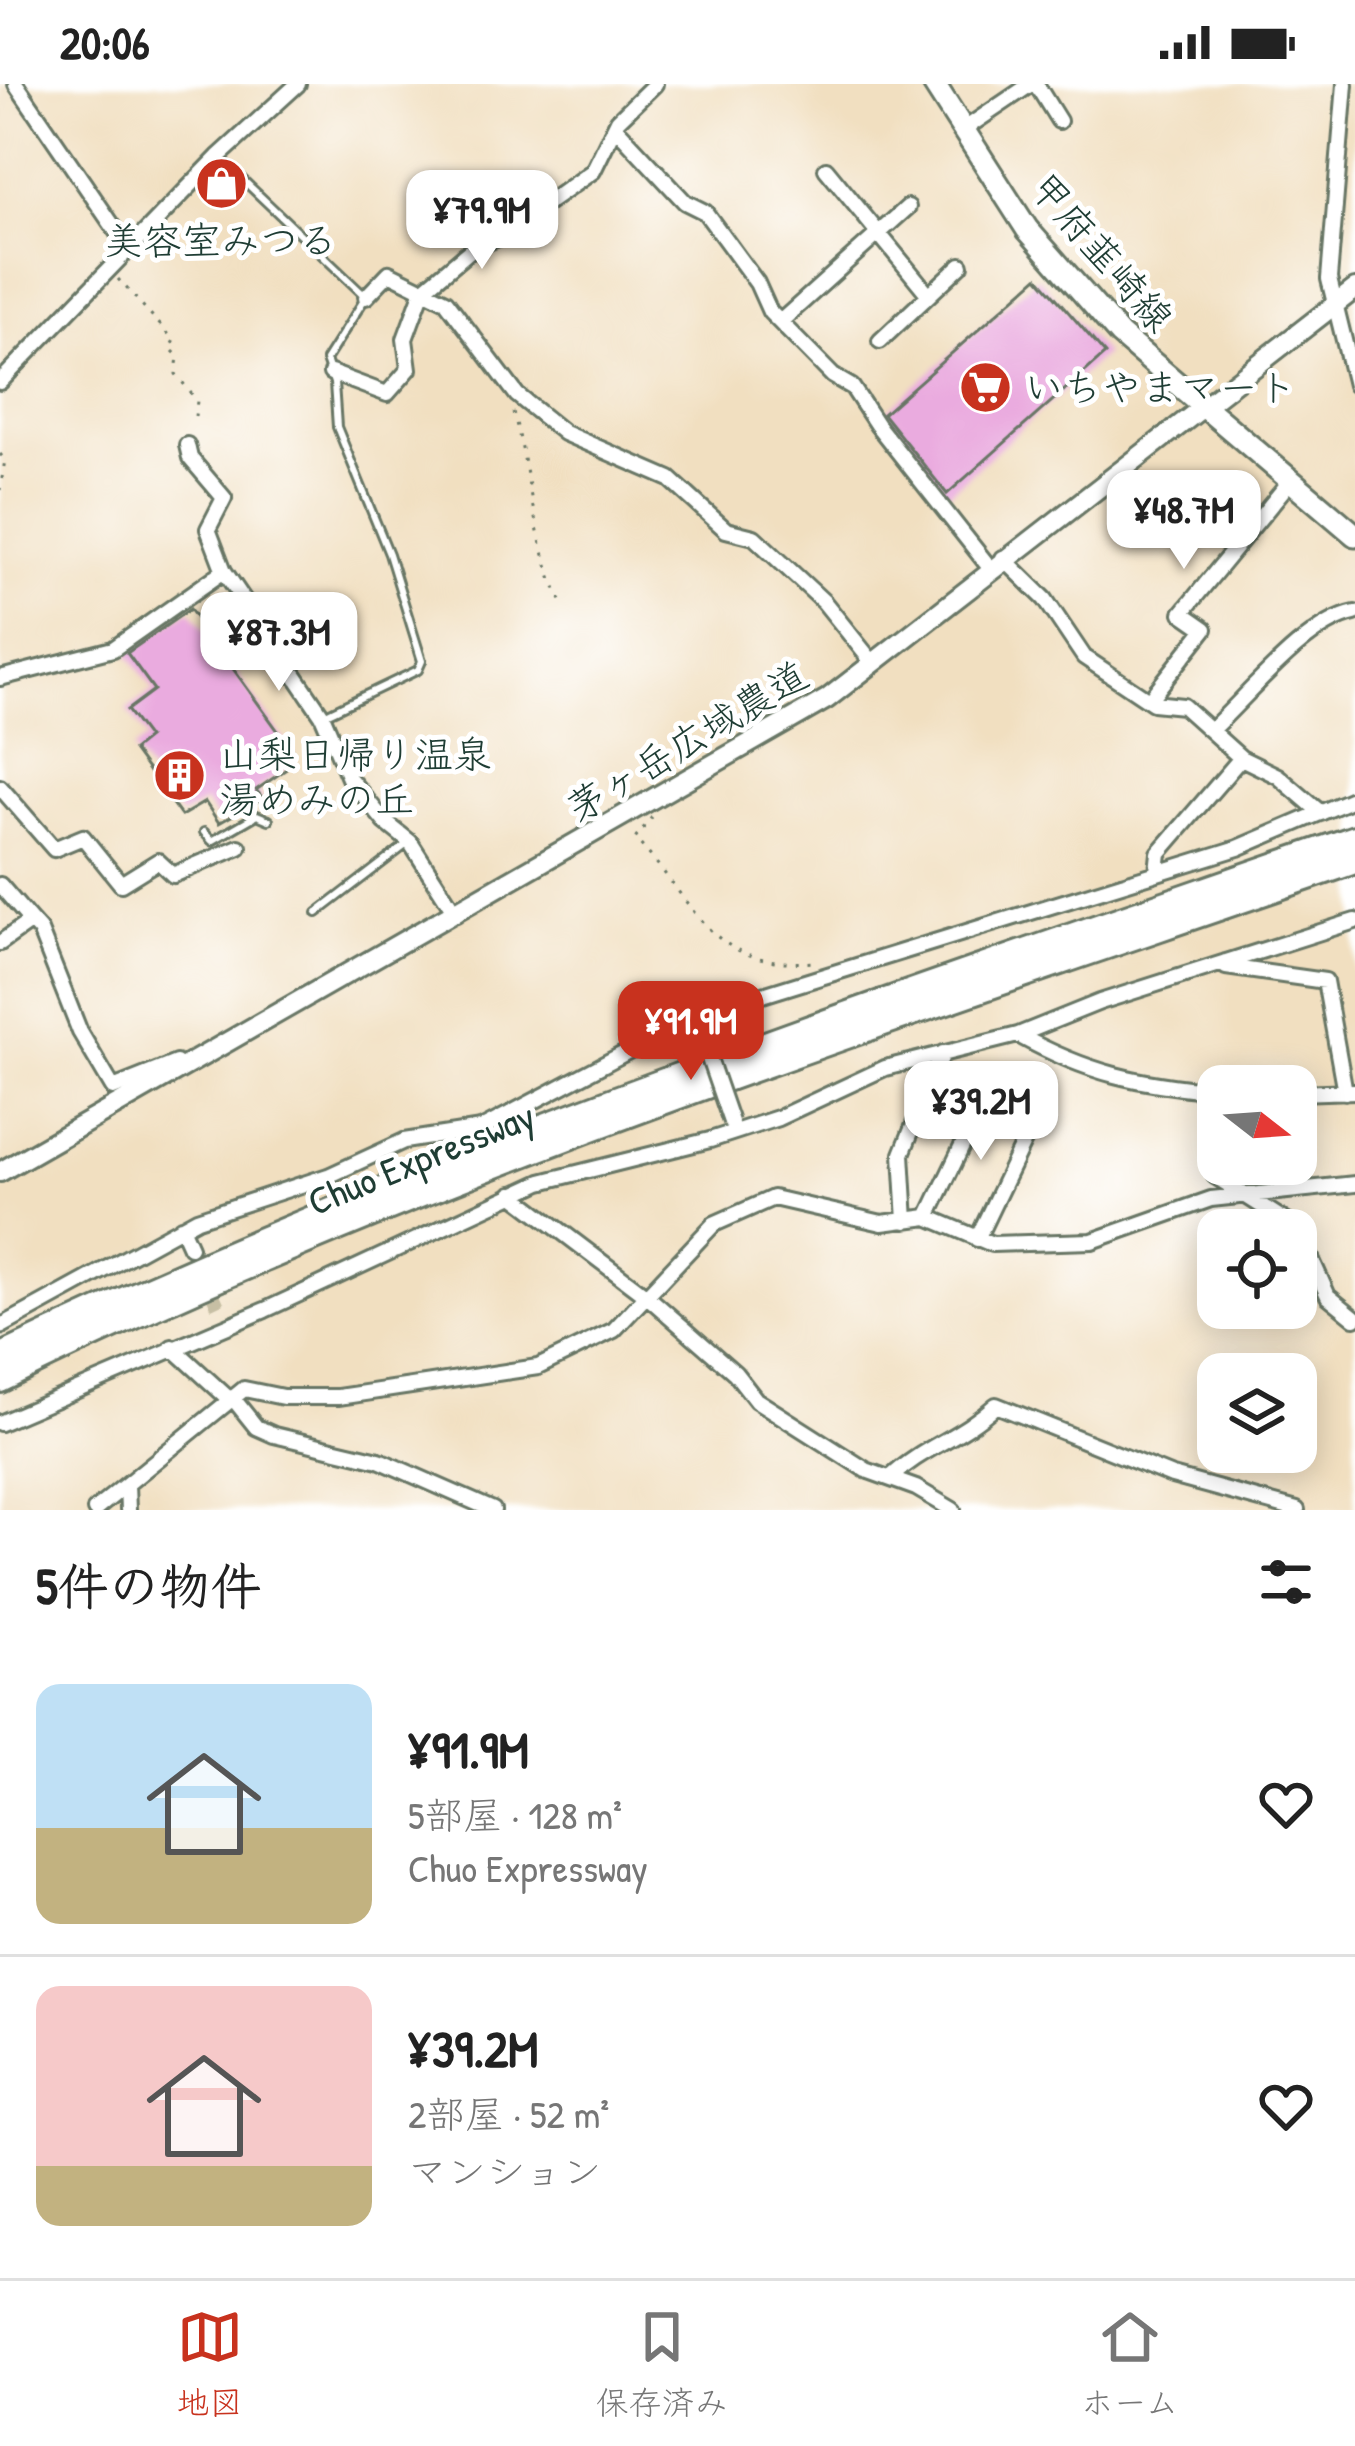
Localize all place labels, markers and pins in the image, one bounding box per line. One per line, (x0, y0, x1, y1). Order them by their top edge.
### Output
shop icon: 美容室みつる (193, 155, 249, 211)
pin: ¥79.9M (384, 170, 580, 272)
place label: 美容室みつる (104, 213, 338, 266)
supermarket icon: いちやまマート (957, 359, 1013, 415)
place label: いちやまマート (1024, 360, 1297, 413)
pin: ¥48.7M (1086, 470, 1282, 572)
pin: ¥87.3M (181, 592, 377, 694)
place label: 山梨日帰り温泉 湯めみの丘 (219, 727, 492, 825)
building icon: 山梨日帰り温泉 湯めみの丘 (152, 748, 208, 804)
pin: ¥91.9M (593, 981, 789, 1083)
pin: ¥39.2M (883, 1061, 1079, 1163)

